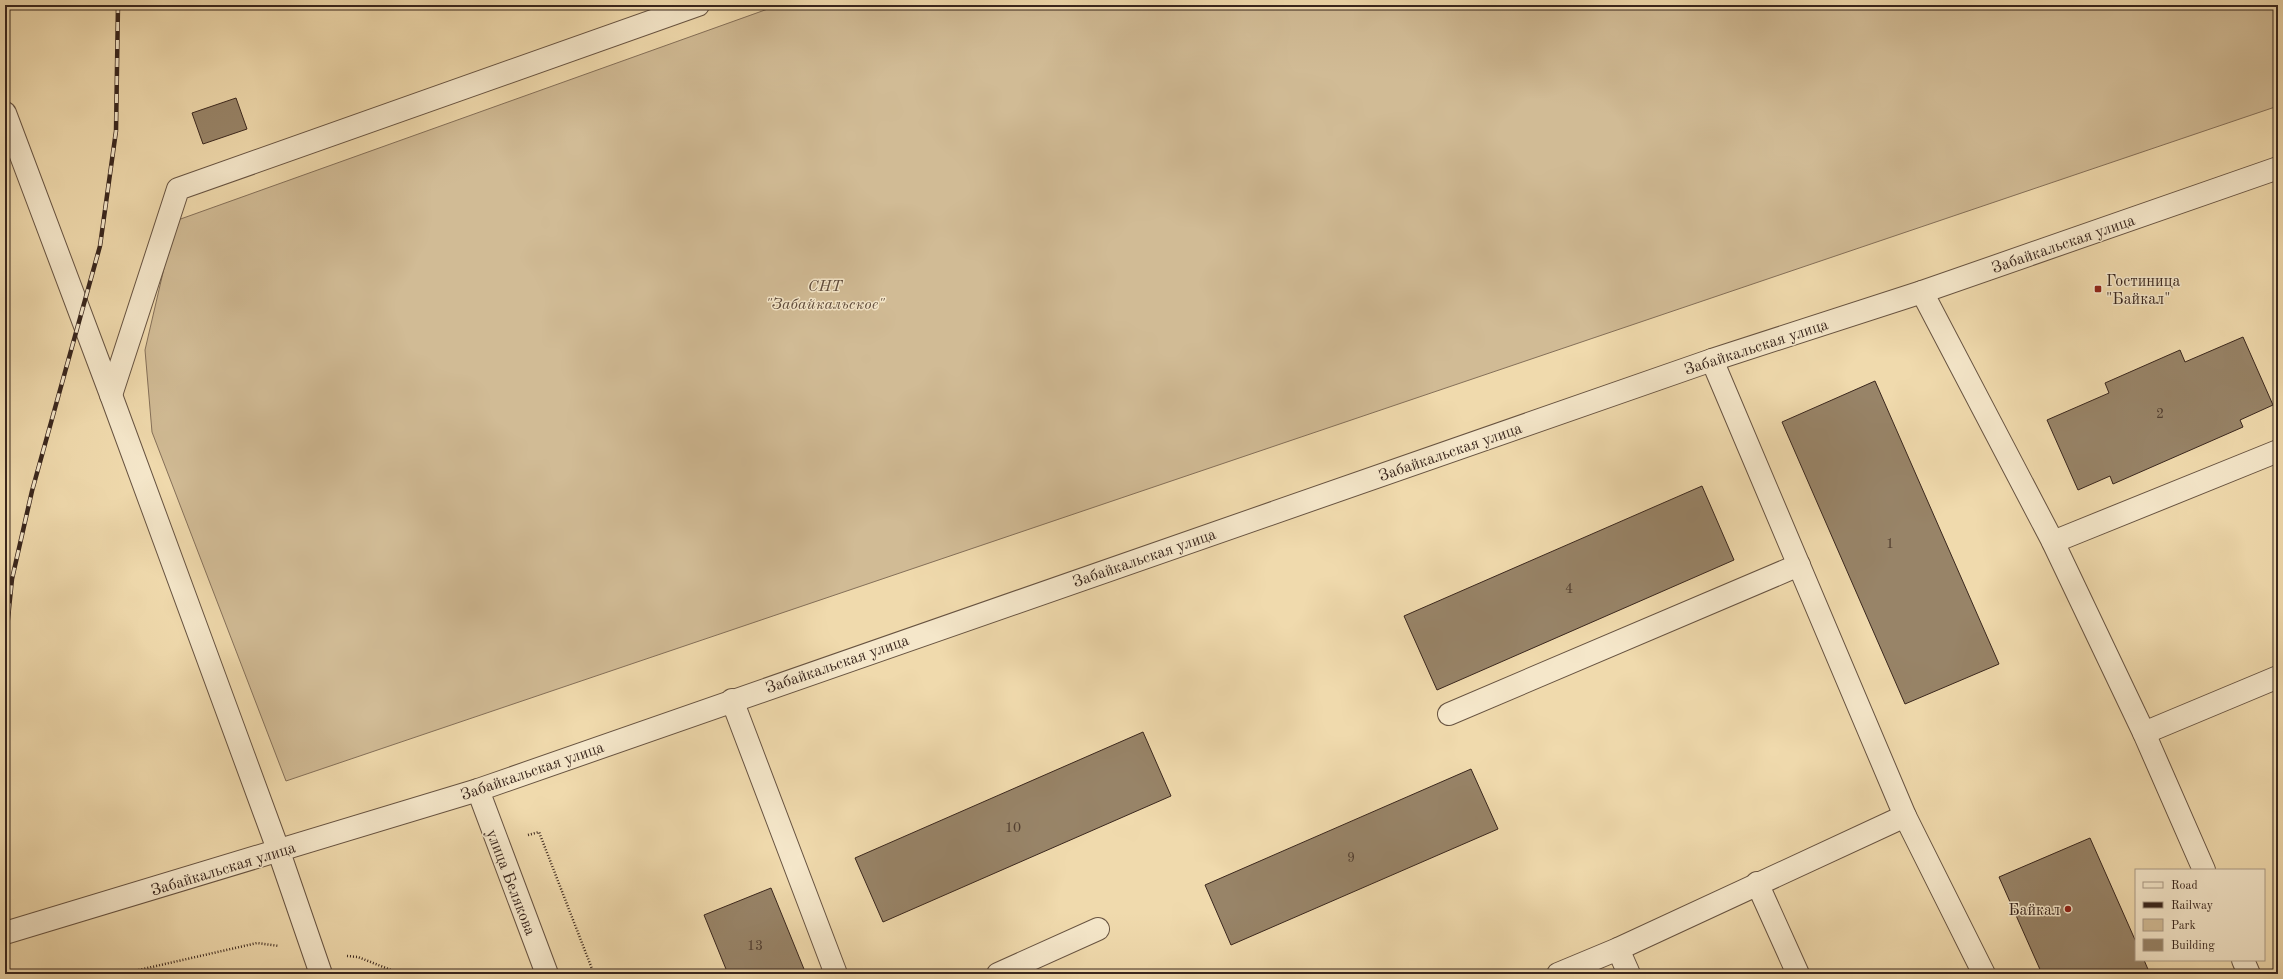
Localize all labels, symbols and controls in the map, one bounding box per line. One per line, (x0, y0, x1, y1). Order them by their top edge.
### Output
street label: Забайкальская улица (1990, 213, 2137, 277)
place label: Гостиница "Байкал" (2106, 274, 2180, 308)
park label: СНТ "Забайкальское" (765, 279, 885, 313)
marker: Гостиница "Байкал" (2093, 284, 2103, 294)
street label: Забайкальская улица (1683, 317, 1831, 379)
house number: 2 (2156, 407, 2164, 421)
street label: Забайкальская улица (1377, 421, 1524, 485)
street label: Забайкальская улица (1071, 527, 1218, 591)
house number: 1 (1886, 537, 1894, 551)
house number: 4 (1565, 582, 1573, 596)
street label: Забайкальская улица (764, 633, 911, 697)
street label: Забайкальская улица (459, 740, 606, 804)
house number: 10 (1005, 821, 1021, 835)
street label: улица Белякова (483, 828, 538, 938)
street label: Забайкальская улица (149, 840, 298, 900)
house number: 9 (1347, 851, 1355, 865)
legend (2135, 869, 2265, 961)
text: Road (2171, 880, 2198, 892)
text: Railway (2171, 900, 2214, 912)
place label: Байкал (2008, 903, 2060, 919)
marker: Байкал (2063, 904, 2073, 914)
text: Park (2171, 920, 2196, 932)
house number: 13 (747, 939, 763, 953)
text: Building (2171, 940, 2215, 952)

